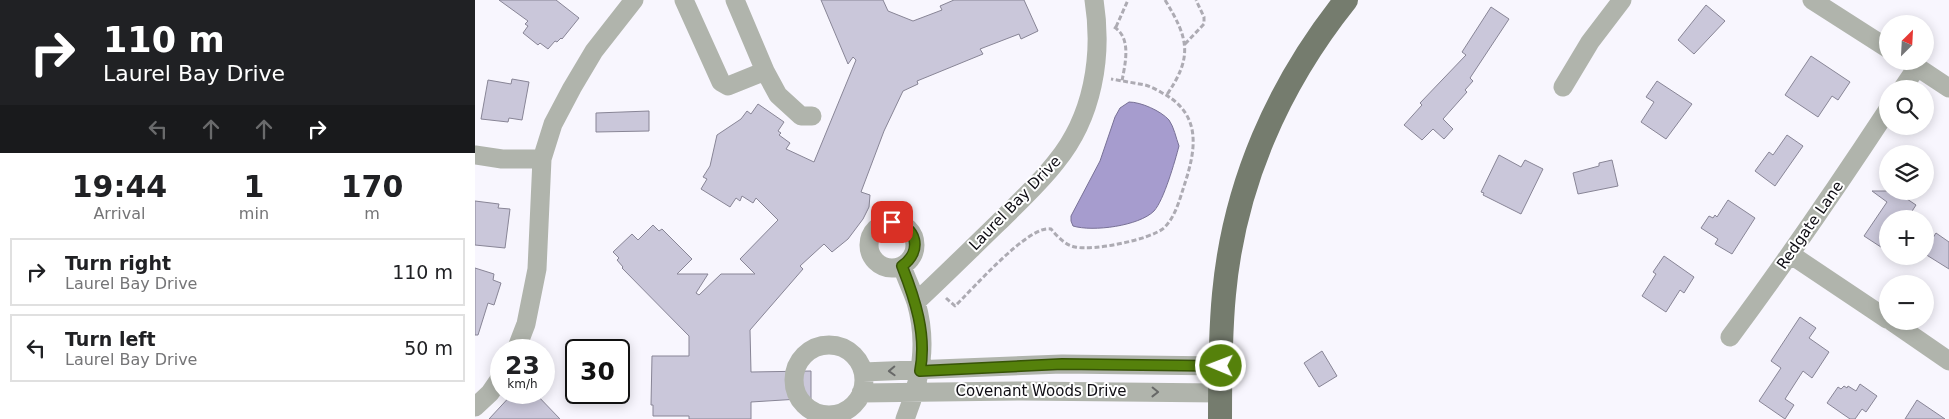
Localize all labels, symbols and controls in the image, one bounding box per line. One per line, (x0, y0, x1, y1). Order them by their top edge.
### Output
north arrow (1879, 15, 1934, 70)
map controls (1879, 15, 1934, 330)
icon: right (20, 20, 85, 85)
text: 110 m (103, 20, 225, 60)
text: Laurel Bay Drive (103, 61, 285, 86)
button: search (1879, 80, 1934, 135)
icon: left (144, 115, 172, 143)
icon: ahead (197, 115, 225, 143)
icon: ahead (250, 115, 278, 143)
icon: right (303, 115, 331, 143)
button: layers (1879, 145, 1934, 200)
street label: Laurel Bay Drive (965, 152, 1065, 254)
text: 19:44 (72, 169, 167, 204)
text: 1 (243, 169, 264, 204)
text: 170 (341, 169, 403, 204)
street label: Redgate Lane (1773, 177, 1847, 273)
pin (871, 201, 913, 243)
text: Arrival (93, 204, 145, 223)
text: min (239, 204, 269, 223)
text: m (364, 204, 380, 223)
icon: arrive (878, 208, 906, 236)
button: + (1879, 210, 1934, 265)
text: Turn right (65, 252, 171, 274)
icon: right (22, 258, 50, 286)
text: 110 m (392, 261, 453, 283)
text: Laurel Bay Drive (65, 274, 197, 293)
button: − (1879, 275, 1934, 330)
text: Turn left (65, 328, 156, 350)
icon: left (22, 334, 50, 362)
text: 50 m (404, 337, 453, 359)
speed limit sign: 30 (565, 339, 630, 404)
position arrow (1194, 339, 1246, 391)
text: Laurel Bay Drive (65, 350, 197, 369)
text: 23 (505, 351, 540, 380)
one-way arrow (888, 366, 896, 377)
text: km/h (507, 377, 538, 391)
street label: Covenant Woods Drive (955, 382, 1127, 400)
one-way arrow (1152, 387, 1159, 397)

